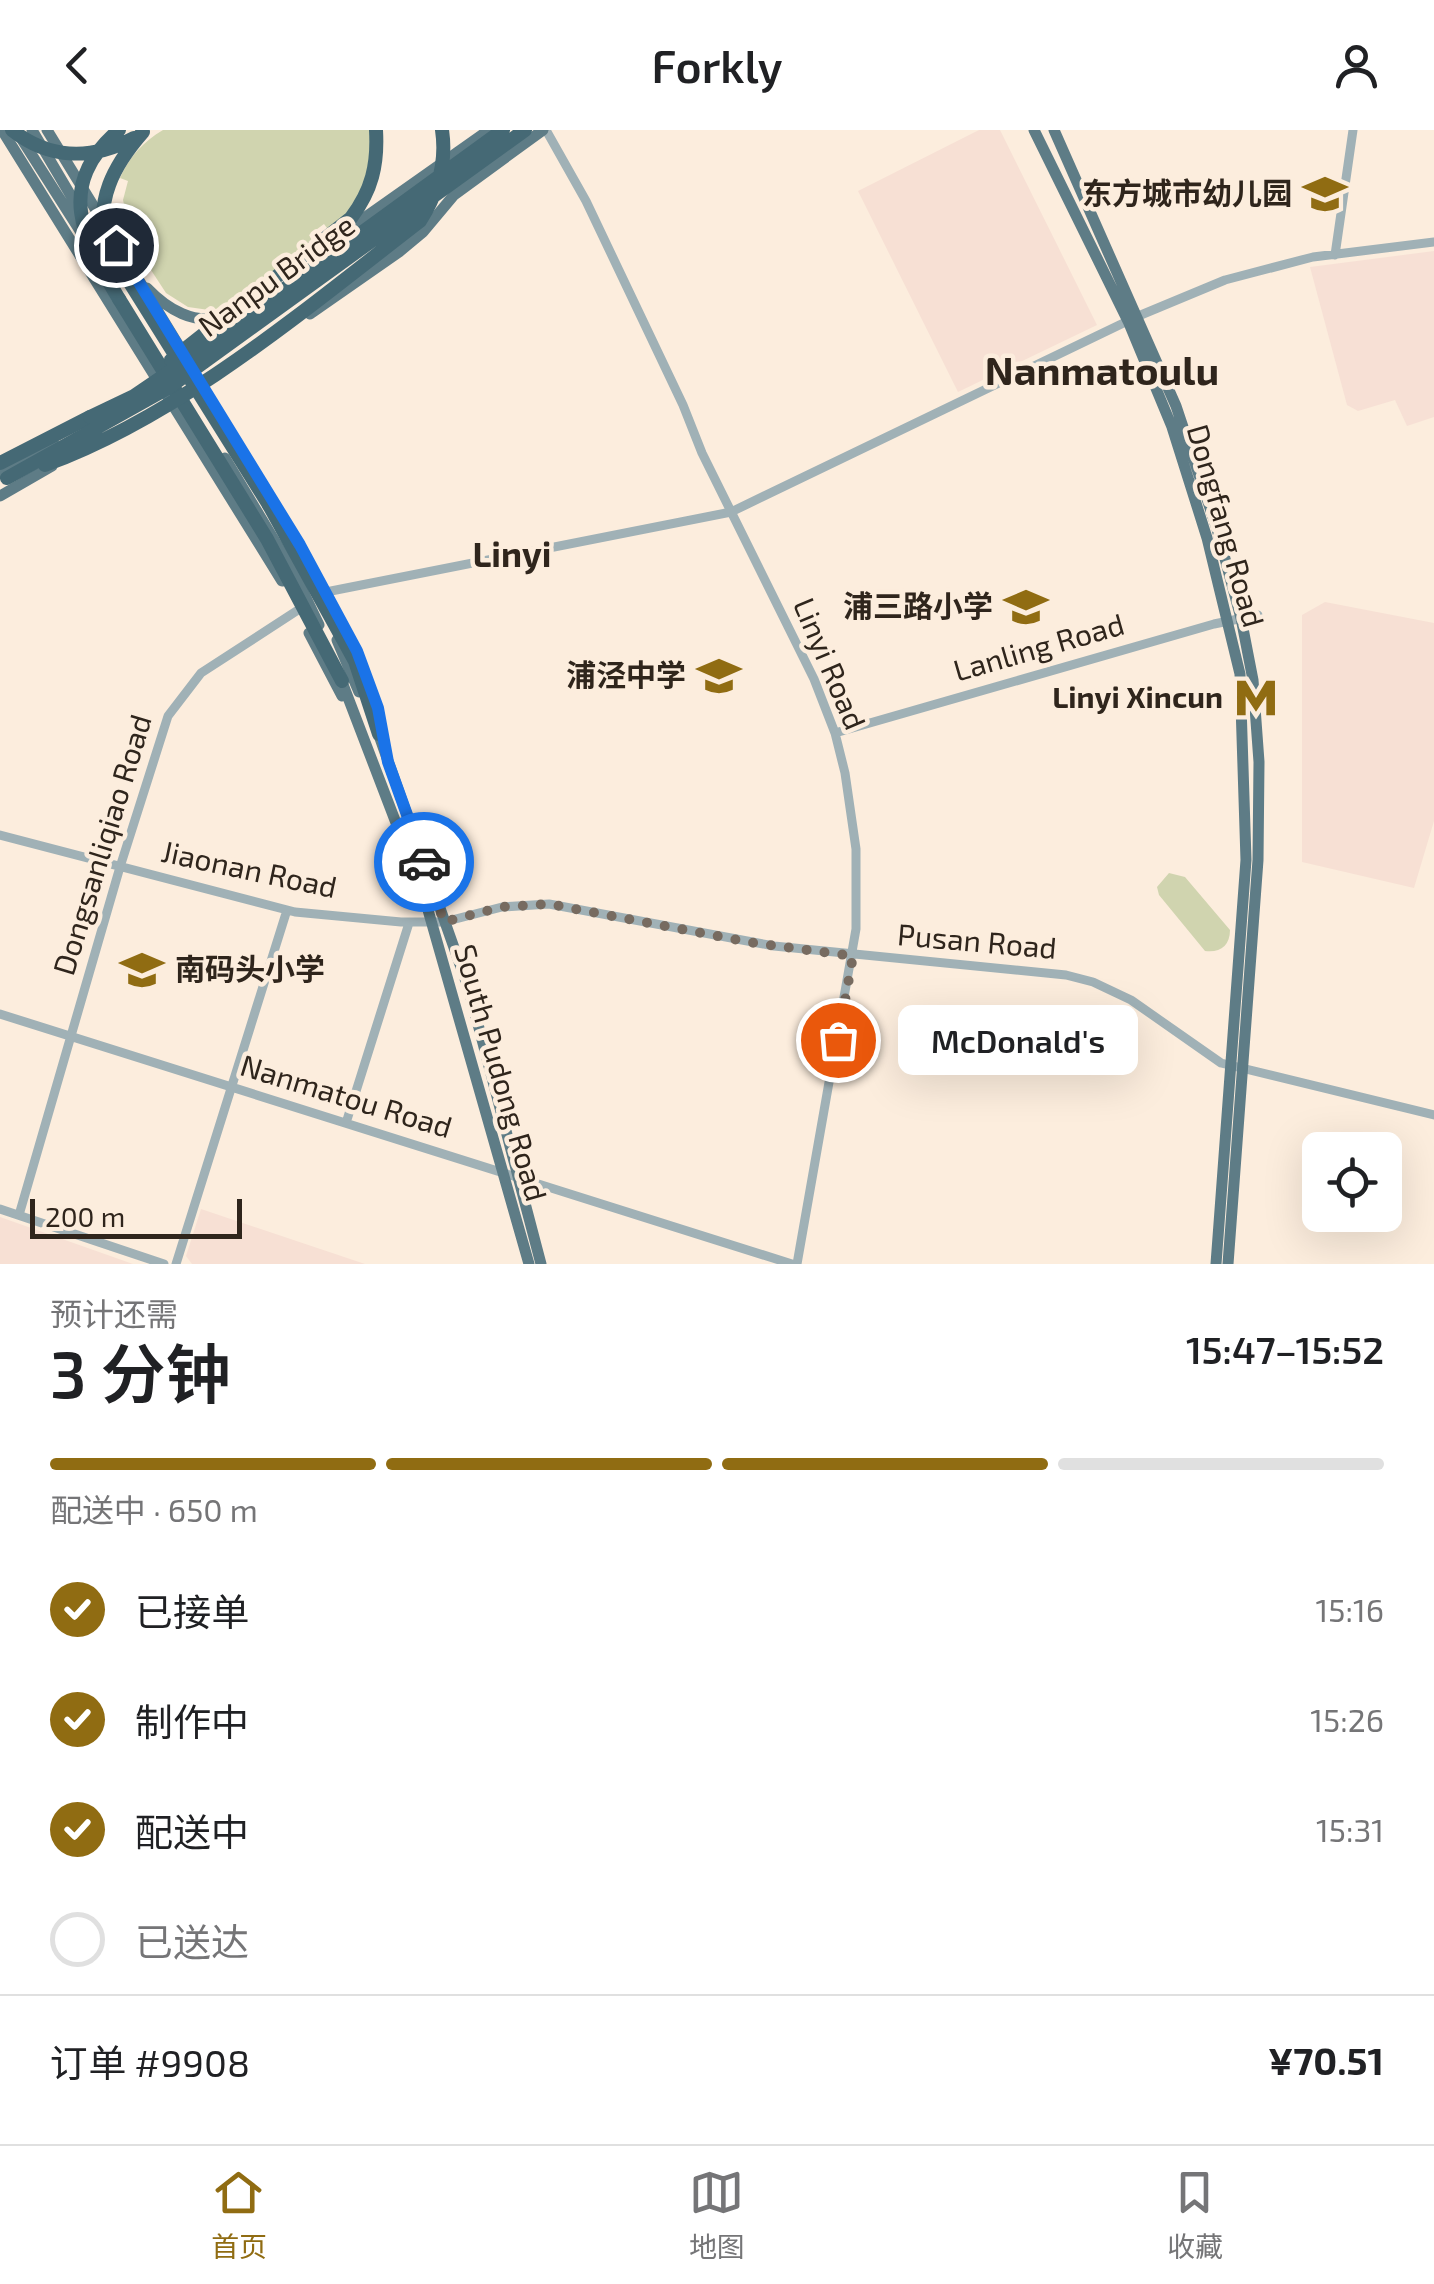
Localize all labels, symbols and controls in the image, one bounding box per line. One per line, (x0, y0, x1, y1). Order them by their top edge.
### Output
icon: back (50, 38, 105, 93)
text: Forkly (652, 38, 782, 92)
icon: person (1329, 38, 1384, 93)
school or university icon: 东方城市幼儿园 (1301, 170, 1349, 218)
place label: 东方城市幼儿园 (1082, 174, 1292, 210)
pin (74, 203, 159, 288)
street label: Nanpu Bridge (191, 206, 361, 343)
icon: home (89, 218, 144, 273)
district label: Nanmatoulu (985, 345, 1219, 393)
street label: Dongfang Road (1181, 420, 1273, 631)
district label: Linyi (473, 532, 551, 575)
school or university icon: 浦三路小学 (1002, 583, 1050, 631)
place label: 浦三路小学 (843, 587, 993, 623)
street label: Linyi Road (787, 592, 875, 734)
street label: Lanling Road (949, 605, 1128, 688)
school or university icon: 浦泾中学 (695, 652, 743, 700)
place label: 浦泾中学 (566, 656, 686, 692)
metro station icon: Linyi Xincun (1232, 674, 1280, 722)
place label: Linyi Xincun (1052, 678, 1223, 715)
street label: Dongsanliqiao Road (44, 710, 158, 979)
courier (374, 812, 474, 912)
street label: Jiaonan Road (158, 832, 340, 904)
icon: car (397, 835, 452, 890)
street label: Pusan Road (896, 915, 1058, 965)
street label: South Pudong Road (448, 940, 556, 1205)
school or university icon: 南码头小学 (118, 946, 166, 994)
place label: 南码头小学 (175, 950, 325, 986)
pin (796, 998, 881, 1083)
callout: McDonald's (898, 1005, 1138, 1075)
icon: bag (811, 1013, 866, 1068)
text: McDonald's (931, 1021, 1105, 1059)
street label: Nanmatou Road (237, 1046, 457, 1144)
map controls (1302, 1132, 1402, 1232)
button: locate (1302, 1132, 1402, 1232)
scale bar (30, 1194, 242, 1238)
text: 200 m (45, 1199, 125, 1233)
text: 预计还需 (50, 1294, 178, 1332)
text: 15:47–15:52 (1186, 1326, 1384, 1372)
text: 3 分钟 (50, 1333, 231, 1411)
text: 配送中 · 650 m (50, 1490, 258, 1528)
icon: check (50, 1582, 105, 1637)
text: 已接单 (135, 1588, 249, 1634)
text: 15:16 (1316, 1590, 1384, 1628)
icon: check (50, 1692, 105, 1747)
text: 制作中 (135, 1698, 249, 1744)
text: 15:26 (1310, 1700, 1384, 1738)
icon: check (50, 1802, 105, 1857)
text: 配送中 (135, 1808, 249, 1854)
text: 15:31 (1316, 1810, 1384, 1848)
text: 已送达 (135, 1918, 249, 1964)
text: ¥70.51 (1268, 2037, 1384, 2083)
text: 订单 #9908 (50, 2039, 250, 2085)
tab: 首页 (211, 2165, 267, 2265)
tab: 地图 (689, 2165, 745, 2265)
tab: 收藏 (1167, 2165, 1223, 2265)

